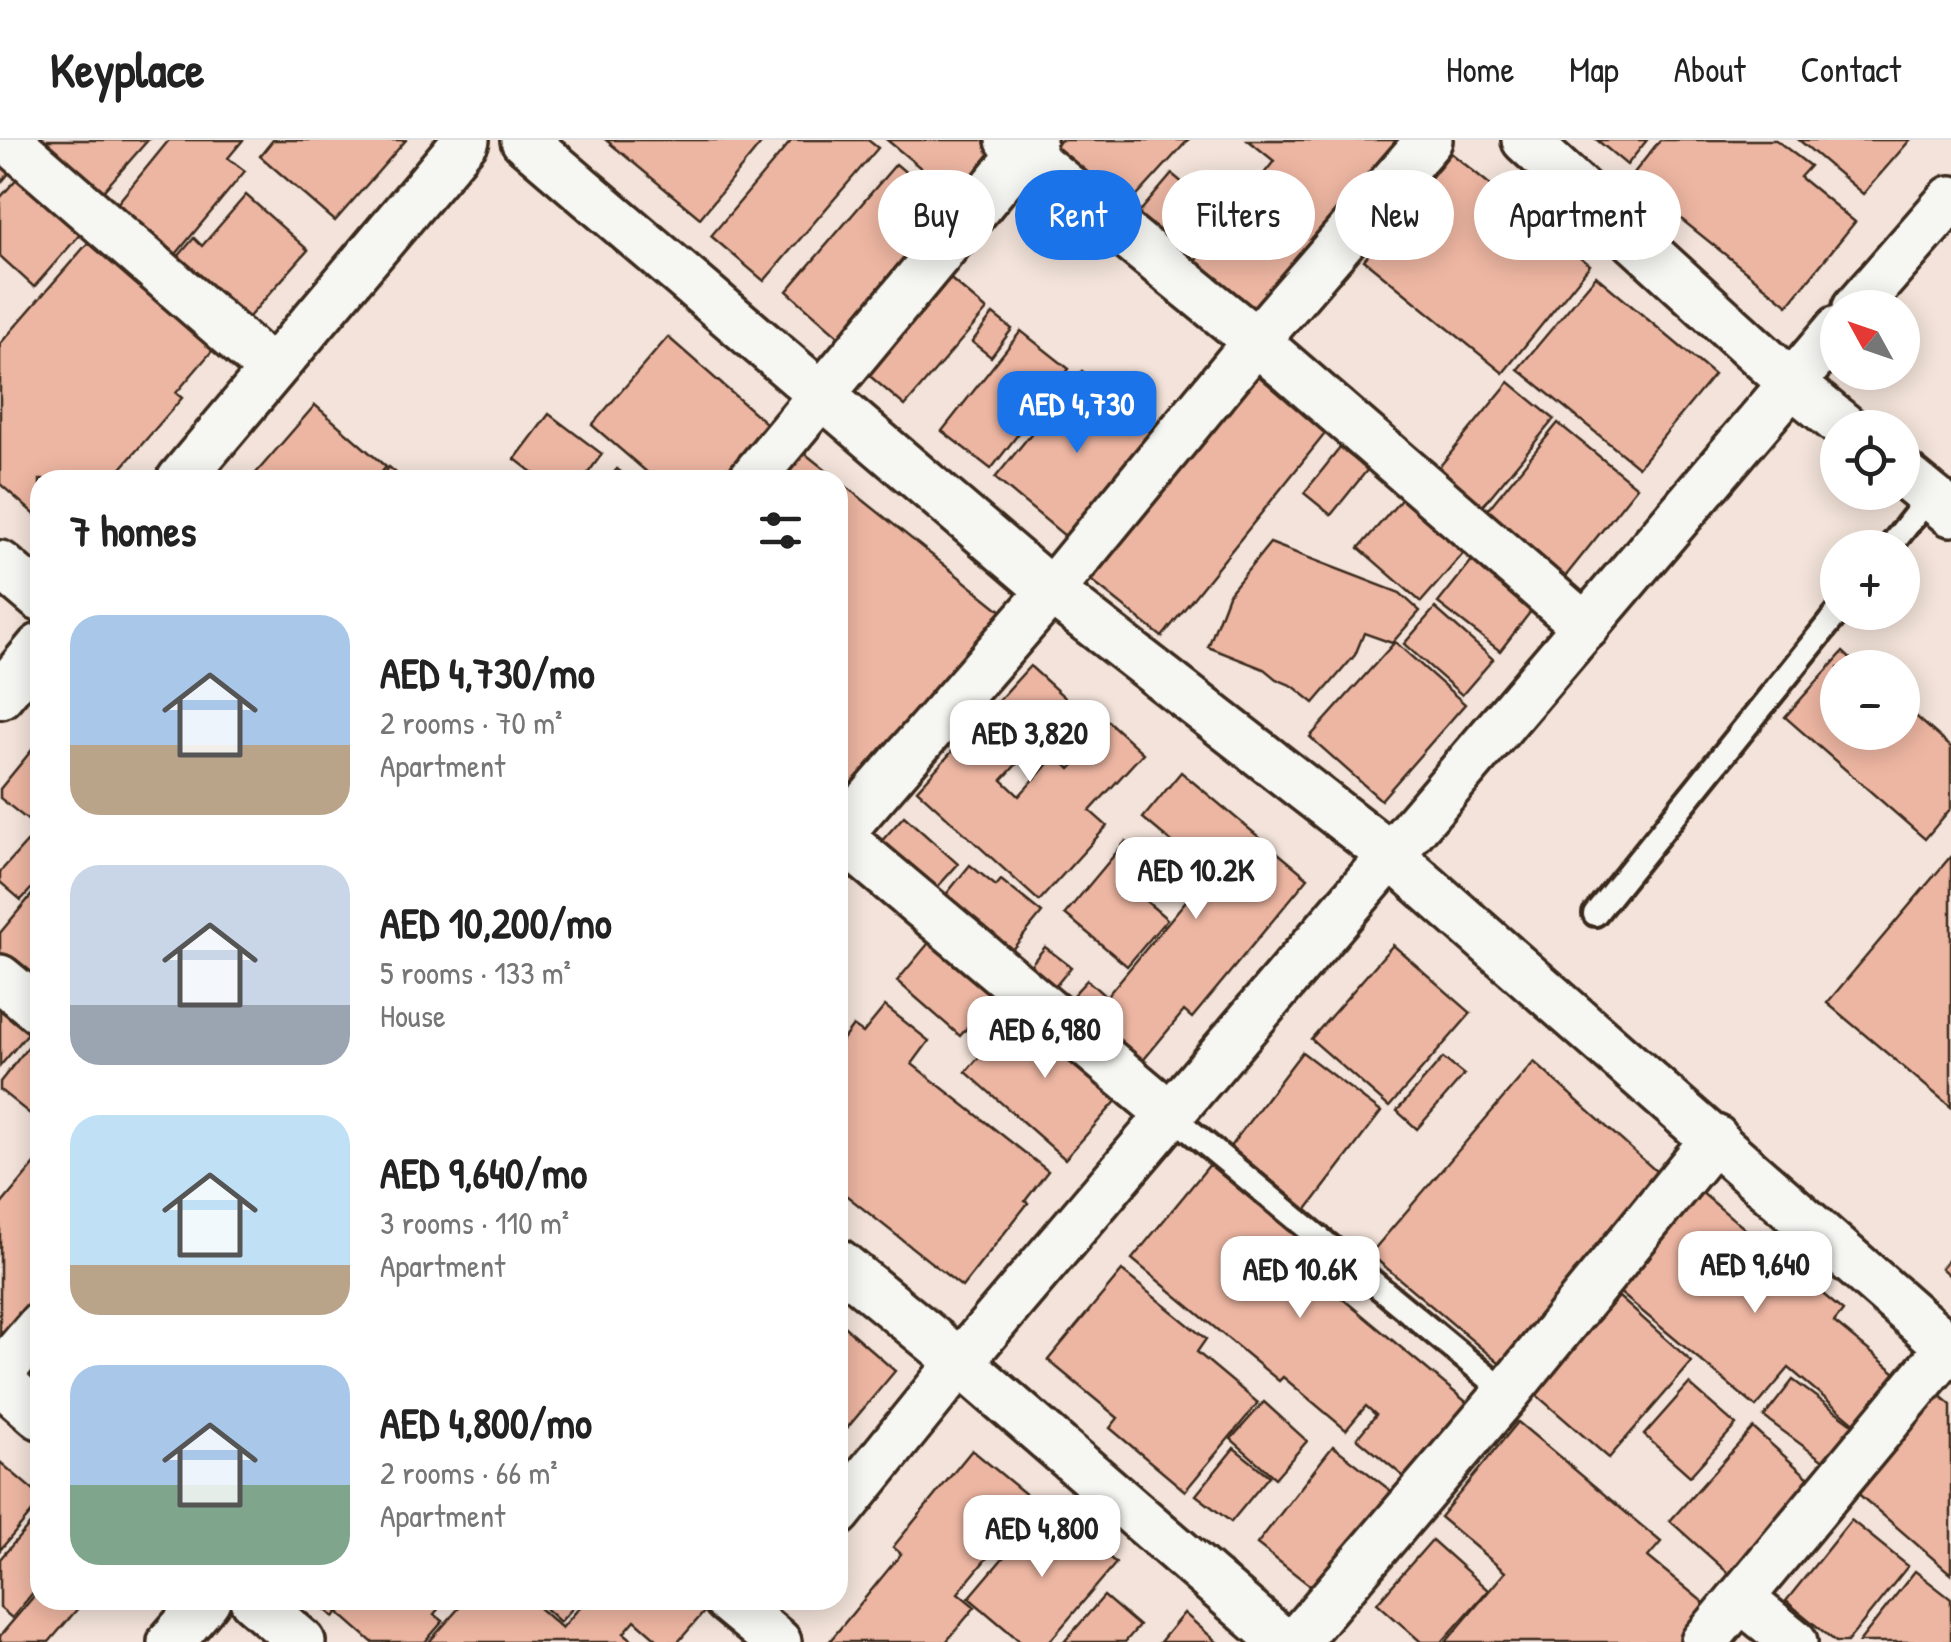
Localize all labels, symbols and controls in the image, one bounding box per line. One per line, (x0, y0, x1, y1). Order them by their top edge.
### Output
text: Keyplace (50, 37, 204, 102)
text: Home (1446, 46, 1514, 93)
text: Map (1569, 46, 1619, 93)
text: About (1674, 46, 1746, 93)
text: Contact (1801, 46, 1901, 93)
chip: Buy (878, 170, 995, 260)
chip: Rent (1015, 170, 1142, 260)
chip: Filters (1162, 170, 1315, 260)
chip: New (1335, 170, 1454, 260)
chip: Apartment (1474, 170, 1681, 260)
north arrow (1820, 290, 1920, 390)
map controls (1820, 290, 1920, 750)
pin: AED 4,730 (963, 371, 1191, 456)
text: AED 4,730 (1019, 382, 1135, 425)
button: locate (1820, 410, 1920, 510)
text: 7 homes (70, 502, 196, 559)
icon: filters (753, 503, 808, 558)
button: + (1820, 530, 1920, 630)
text: AED 4,730/mo (380, 644, 595, 701)
button: − (1820, 650, 1920, 750)
icon: home (150, 655, 270, 775)
pin: AED 3,820 (916, 700, 1144, 785)
text: 2 rooms · 70 m² (380, 701, 562, 744)
text: AED 3,820 (972, 711, 1088, 754)
text: Apartment (380, 744, 505, 787)
pin: AED 10.2K (1082, 837, 1310, 922)
text: AED 10.2K (1138, 848, 1254, 891)
text: AED 10,200/mo (380, 894, 612, 951)
icon: home (150, 905, 270, 1025)
text: 5 rooms · 133 m² (380, 951, 571, 994)
text: House (380, 994, 446, 1037)
pin: AED 6,980 (931, 996, 1159, 1081)
text: AED 6,980 (989, 1007, 1101, 1050)
text: AED 9,640/mo (380, 1144, 587, 1201)
icon: home (150, 1155, 270, 1275)
text: 3 rooms · 110 m² (380, 1201, 569, 1244)
pin: AED 9,640 (1641, 1231, 1869, 1316)
pin: AED 10.6K (1186, 1236, 1414, 1321)
text: AED 9,640 (1700, 1242, 1810, 1285)
text: Apartment (380, 1244, 505, 1287)
text: AED 10.6K (1243, 1247, 1357, 1290)
text: AED 4,800/mo (380, 1394, 592, 1451)
icon: home (150, 1405, 270, 1525)
text: 2 rooms · 66 m² (380, 1451, 558, 1494)
text: Apartment (380, 1494, 505, 1537)
pin: AED 4,800 (928, 1495, 1156, 1580)
text: AED 4,800 (985, 1506, 1099, 1549)

